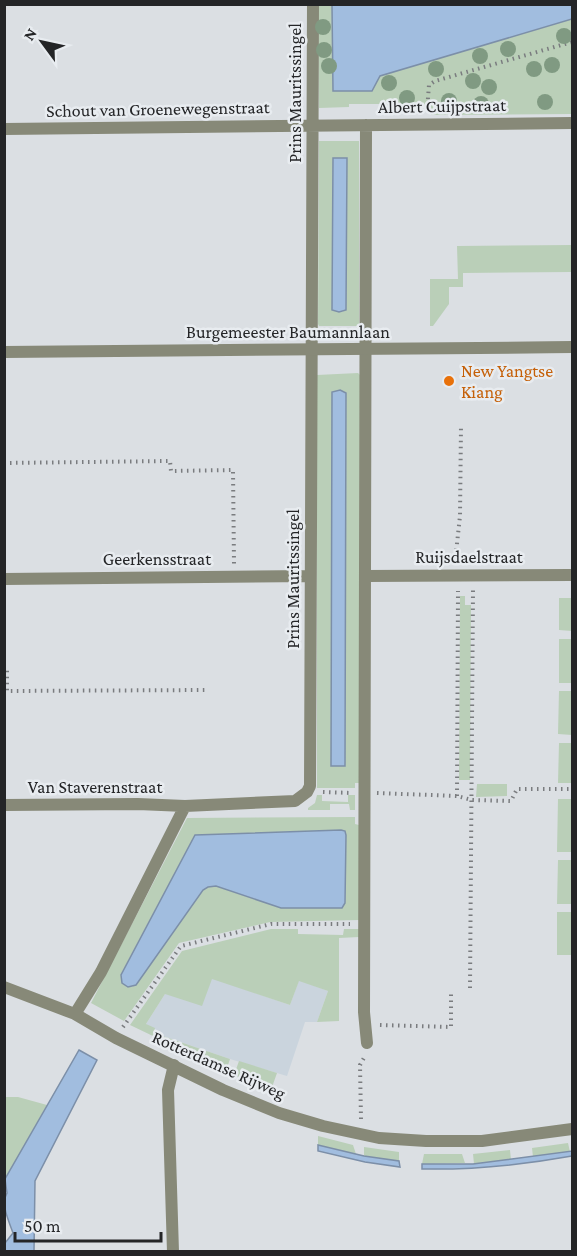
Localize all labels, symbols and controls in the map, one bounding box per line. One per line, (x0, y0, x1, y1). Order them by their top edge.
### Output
north arrow (12, 12, 72, 72)
street label: Prins Mauritssingel (285, 23, 305, 163)
text: N (20, 25, 40, 43)
street label: Albert Cuijpstraat (378, 95, 507, 118)
street label: Schout van Groenewegenstraat (46, 97, 271, 121)
street label: Burgemeester Baumannlaan (186, 322, 390, 342)
place label: New Yangtse Kiang (461, 361, 553, 402)
marker: New Yangtse Kiang (442, 374, 456, 388)
street label: Prins Mauritssingel (283, 509, 303, 649)
street label: Ruijsdaelstraat (415, 547, 524, 568)
street label: Geerkensstraat (103, 549, 212, 569)
street label: Van Staverenstraat (28, 777, 163, 797)
street label: Rotterdamse Rijweg (149, 1027, 289, 1104)
scale bar (15, 1205, 160, 1243)
text: 50 m (24, 1216, 61, 1236)

